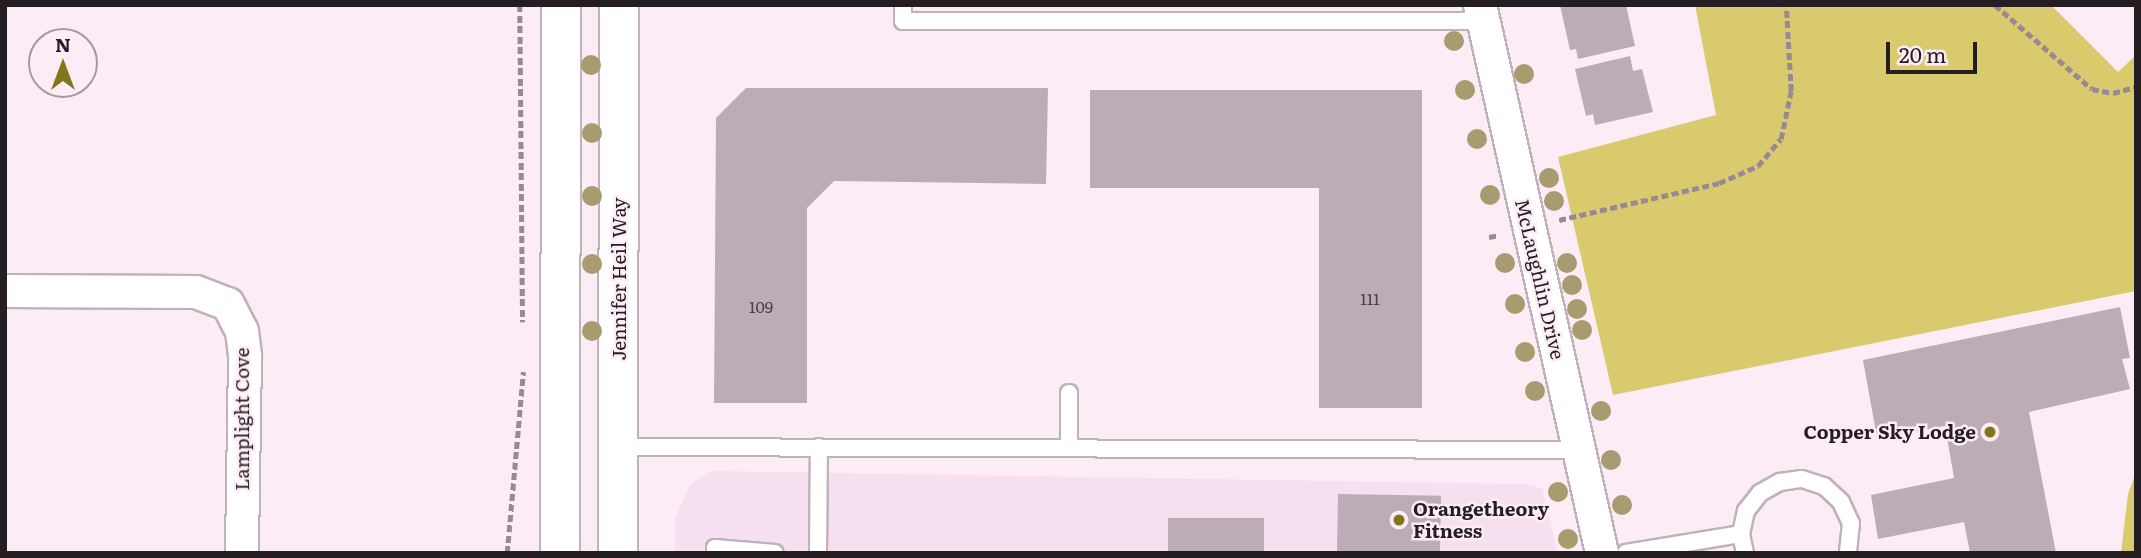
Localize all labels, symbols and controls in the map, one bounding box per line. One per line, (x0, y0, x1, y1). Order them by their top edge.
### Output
north arrow (28, 28, 98, 98)
scale bar (1889, 28, 1980, 72)
text: N (55, 30, 71, 58)
text: 20 m (1899, 38, 1946, 69)
street label: Jennifer Heil Way (608, 197, 630, 361)
street label: McLaughlin Drive (1510, 197, 1570, 361)
house number: 111 (1360, 288, 1380, 308)
house number: 109 (749, 296, 773, 316)
street label: Lamplight Cove (231, 347, 253, 491)
place label: Copper Sky Lodge (1803, 421, 1976, 443)
marker: Copper Sky Lodge (1982, 424, 1998, 440)
place label: Orangetheory Fitness (1413, 498, 1549, 542)
marker: Orangetheory Fitness (1391, 512, 1407, 528)

